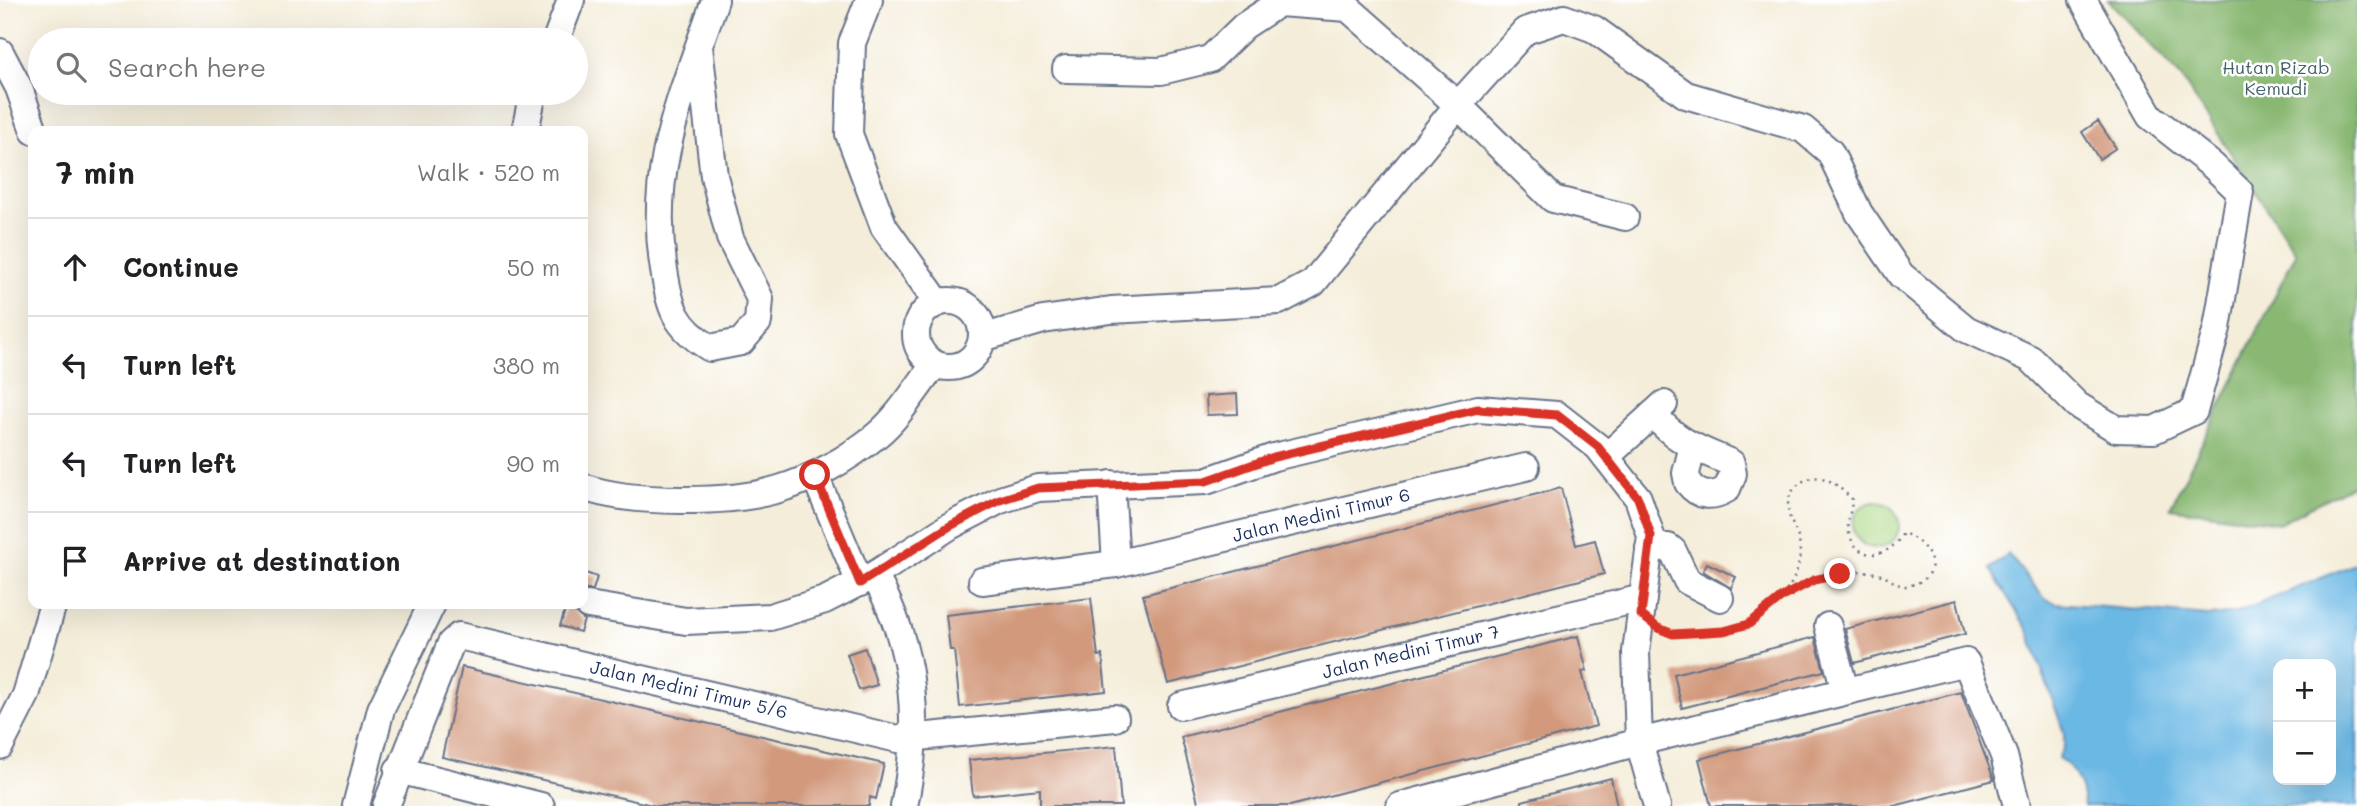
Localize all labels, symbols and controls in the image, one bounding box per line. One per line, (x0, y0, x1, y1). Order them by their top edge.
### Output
search box (28, 28, 588, 105)
icon: search (52, 48, 90, 86)
text: Search here (108, 50, 266, 84)
park label: Hutan Rizab Kemudi (2222, 55, 2330, 100)
text: 7 min (56, 152, 135, 192)
text: Walk · 520 m (417, 157, 560, 187)
icon: ahead (56, 248, 94, 286)
text: Continue (123, 250, 239, 284)
text: 50 m (507, 252, 560, 282)
icon: left (56, 346, 94, 384)
text: Turn left (123, 348, 236, 382)
text: 380 m (493, 350, 560, 380)
icon: left (56, 444, 94, 482)
text: Turn left (123, 446, 236, 480)
text: 90 m (507, 448, 560, 478)
route start (799, 459, 830, 490)
street label: Jalan Medini Timur 6 (1230, 482, 1412, 547)
icon: arrive (56, 542, 94, 580)
text: Arrive at destination (123, 544, 400, 578)
route end (1824, 558, 1855, 589)
street label: Jalan Medini Timur 7 (1320, 619, 1501, 684)
street label: Jalan Medini Timur 5/6 (588, 654, 790, 724)
map controls (2273, 659, 2336, 785)
button: + (2273, 659, 2336, 722)
button: − (2273, 722, 2336, 785)

